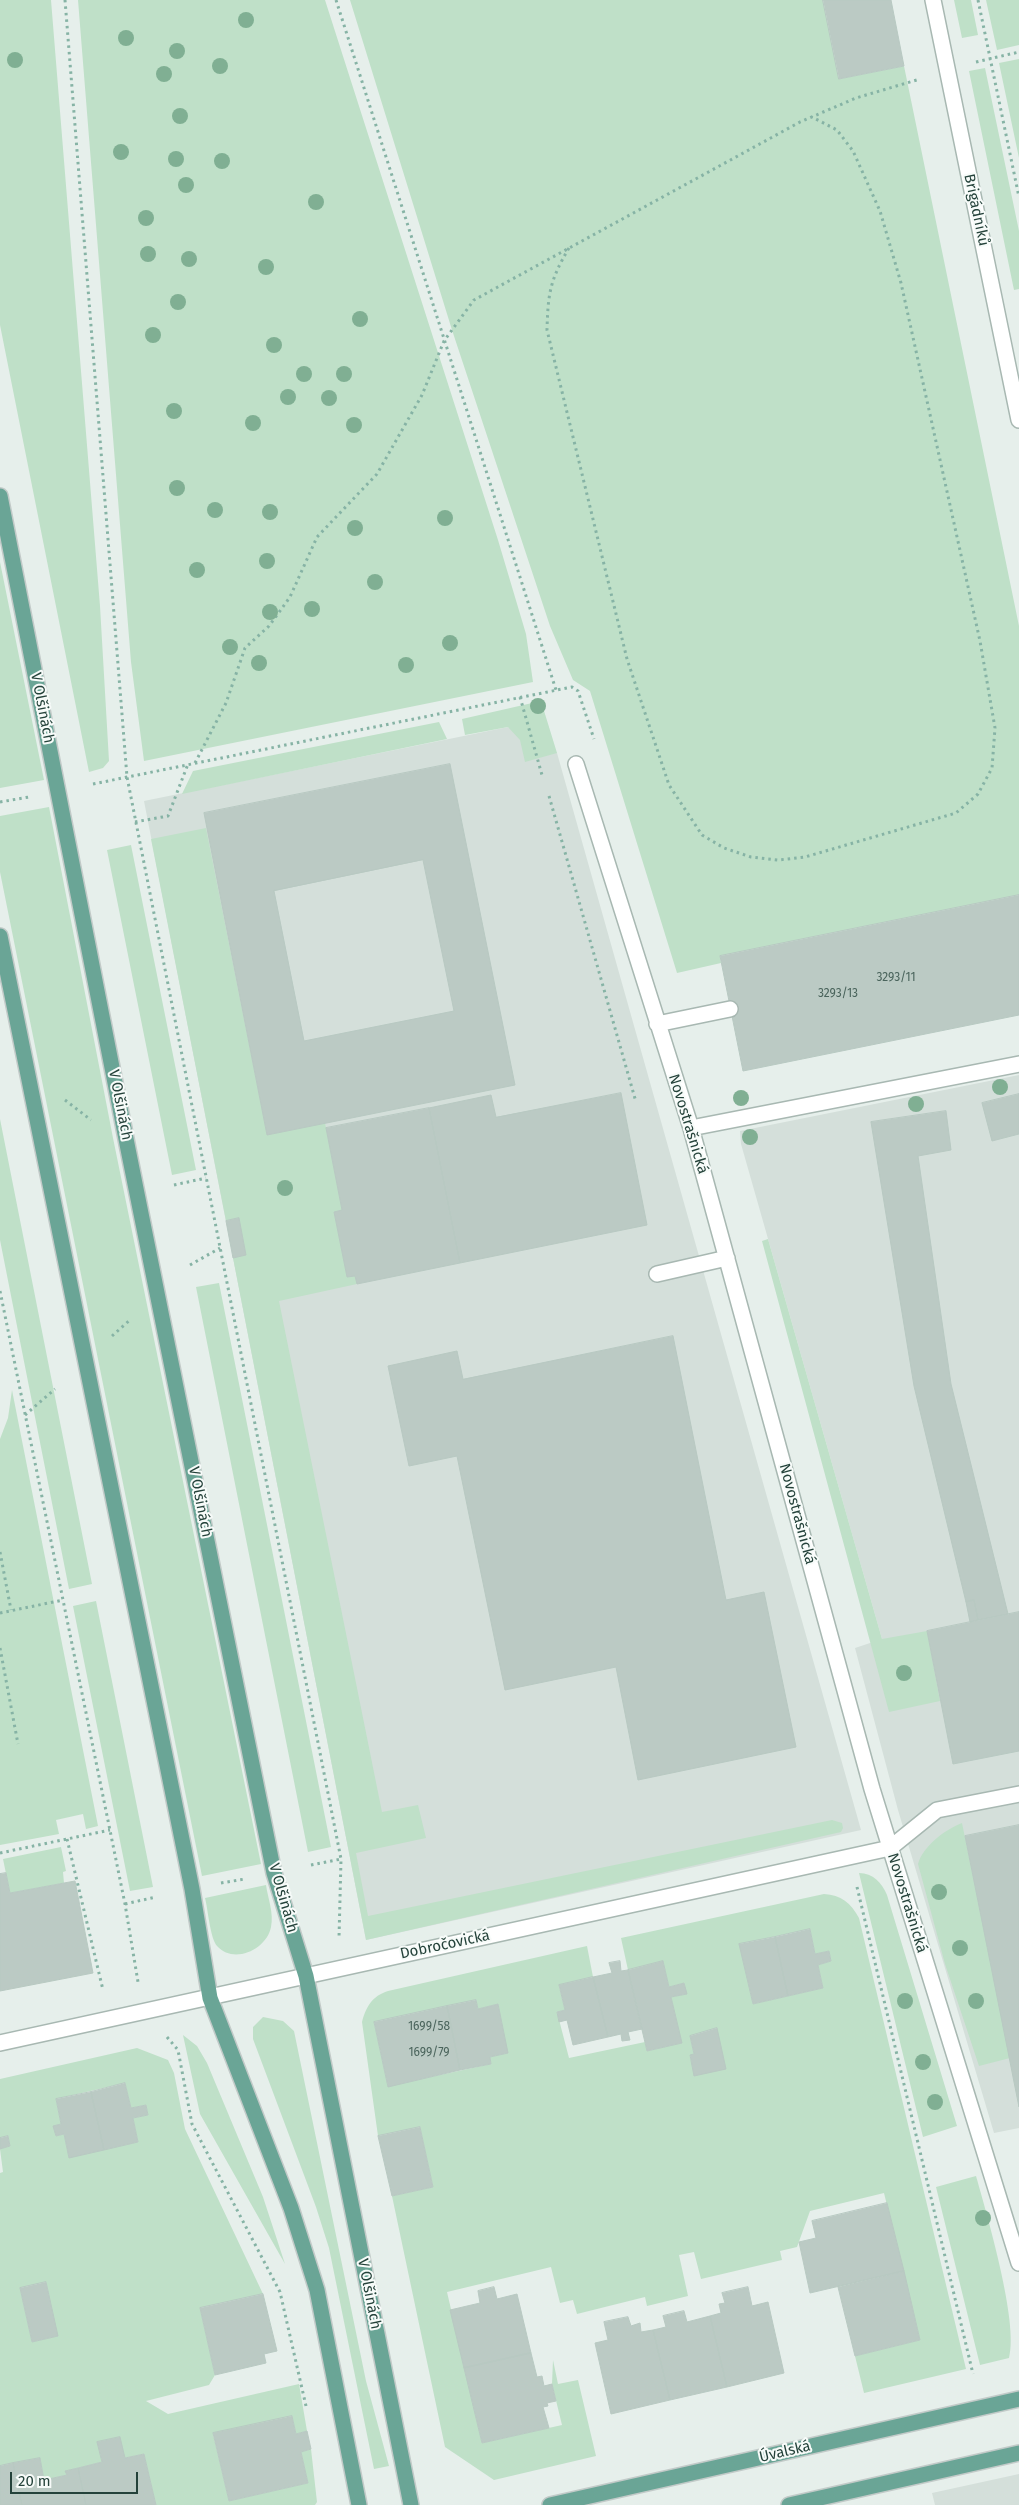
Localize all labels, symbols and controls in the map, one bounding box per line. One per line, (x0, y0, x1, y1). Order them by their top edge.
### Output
street label: Brigádníků (960, 172, 992, 248)
street label: V Olšinách (26, 671, 58, 745)
house number: 3293/11 (876, 971, 916, 985)
house number: 3293/13 (818, 987, 858, 1001)
street label: V Olšinách (104, 1068, 136, 1142)
street label: Novostrašnická (664, 1072, 712, 1176)
street label: Novostrašnická (775, 1462, 819, 1566)
street label: V Olšinách (184, 1465, 216, 1539)
street label: Novostrašnická (883, 1851, 931, 1955)
street label: V Olšinách (265, 1861, 301, 1935)
street label: Dobročovická (398, 1927, 492, 1963)
house number: 1699/58 (408, 2020, 450, 2034)
house number: 1699/79 (408, 2046, 450, 2060)
street label: V Olšinách (353, 2257, 385, 2331)
street label: Úvalská (758, 2437, 812, 2467)
scale bar (12, 2462, 140, 2494)
text: 20 m (18, 2472, 51, 2490)

